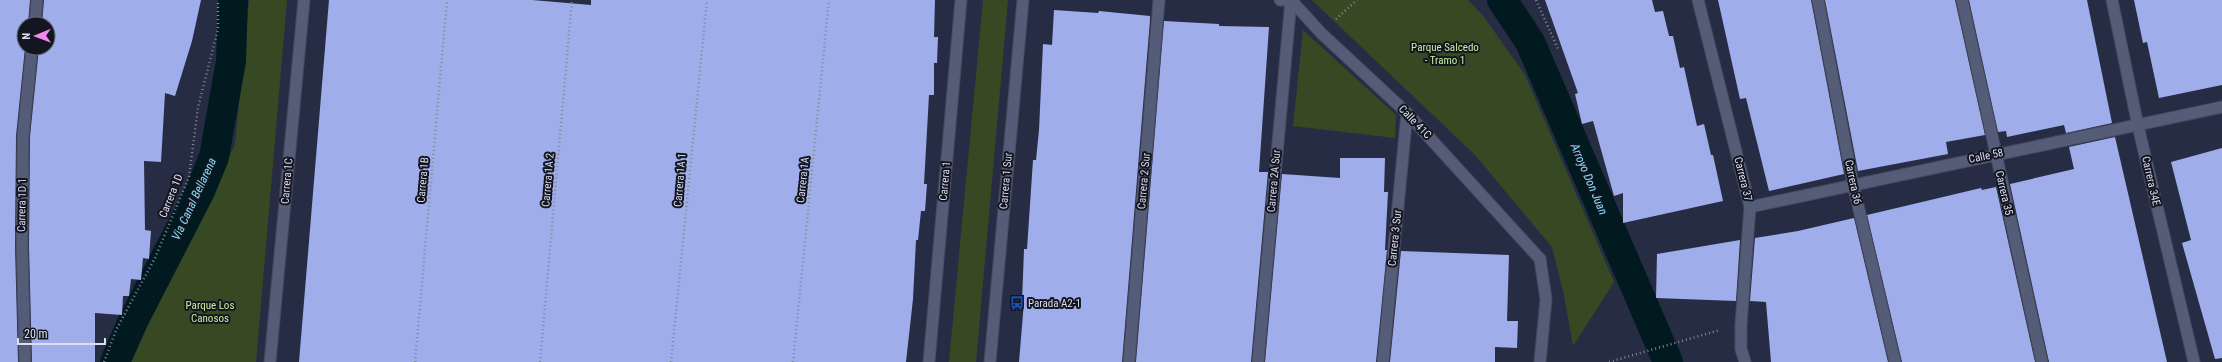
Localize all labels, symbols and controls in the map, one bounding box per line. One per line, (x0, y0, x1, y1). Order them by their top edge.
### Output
north arrow (16, 16, 56, 56)
text: N (20, 32, 33, 40)
park label: Parque Salcedo - Tramo 1 (1411, 41, 1479, 67)
street label: Calle 41C (1396, 103, 1434, 141)
water label: Arroyo Don Juan (1567, 140, 1610, 217)
street label: Calle 58 (1967, 146, 2005, 166)
street label: Carrera 2A Sur (1265, 148, 1283, 213)
street label: Carrera 1 Sur (997, 152, 1015, 210)
street label: Carrera 2 Sur (1135, 152, 1153, 210)
street label: Carrera 1A 2 (539, 153, 557, 207)
street label: Carrera 1A 1 (671, 153, 689, 207)
street label: Carrera 34E (2139, 155, 2163, 208)
water label: Via Canal Bellarena (169, 156, 219, 242)
street label: Carrera 1A (794, 156, 812, 204)
street label: Carrera 37 (1731, 156, 1755, 202)
street label: Carrera 1B (415, 157, 431, 203)
street label: Carrera 1C (279, 158, 295, 204)
street label: Carrera 36 (1842, 159, 1864, 205)
street label: Carrera 1 (937, 161, 953, 201)
street label: Carrera 35 (1993, 170, 2015, 216)
street label: Carrera 1D (156, 172, 186, 220)
street label: Carrera 1D 1 (15, 178, 29, 232)
street label: Carrera 3 Sur (1386, 209, 1404, 267)
bus stop icon: Parada A2-1 (1009, 295, 1025, 311)
place label: Parada A2-1 (1028, 297, 1081, 310)
park label: Parque Los Canosos (186, 299, 234, 325)
scale bar (18, 320, 105, 346)
text: 20 m (24, 327, 48, 341)

